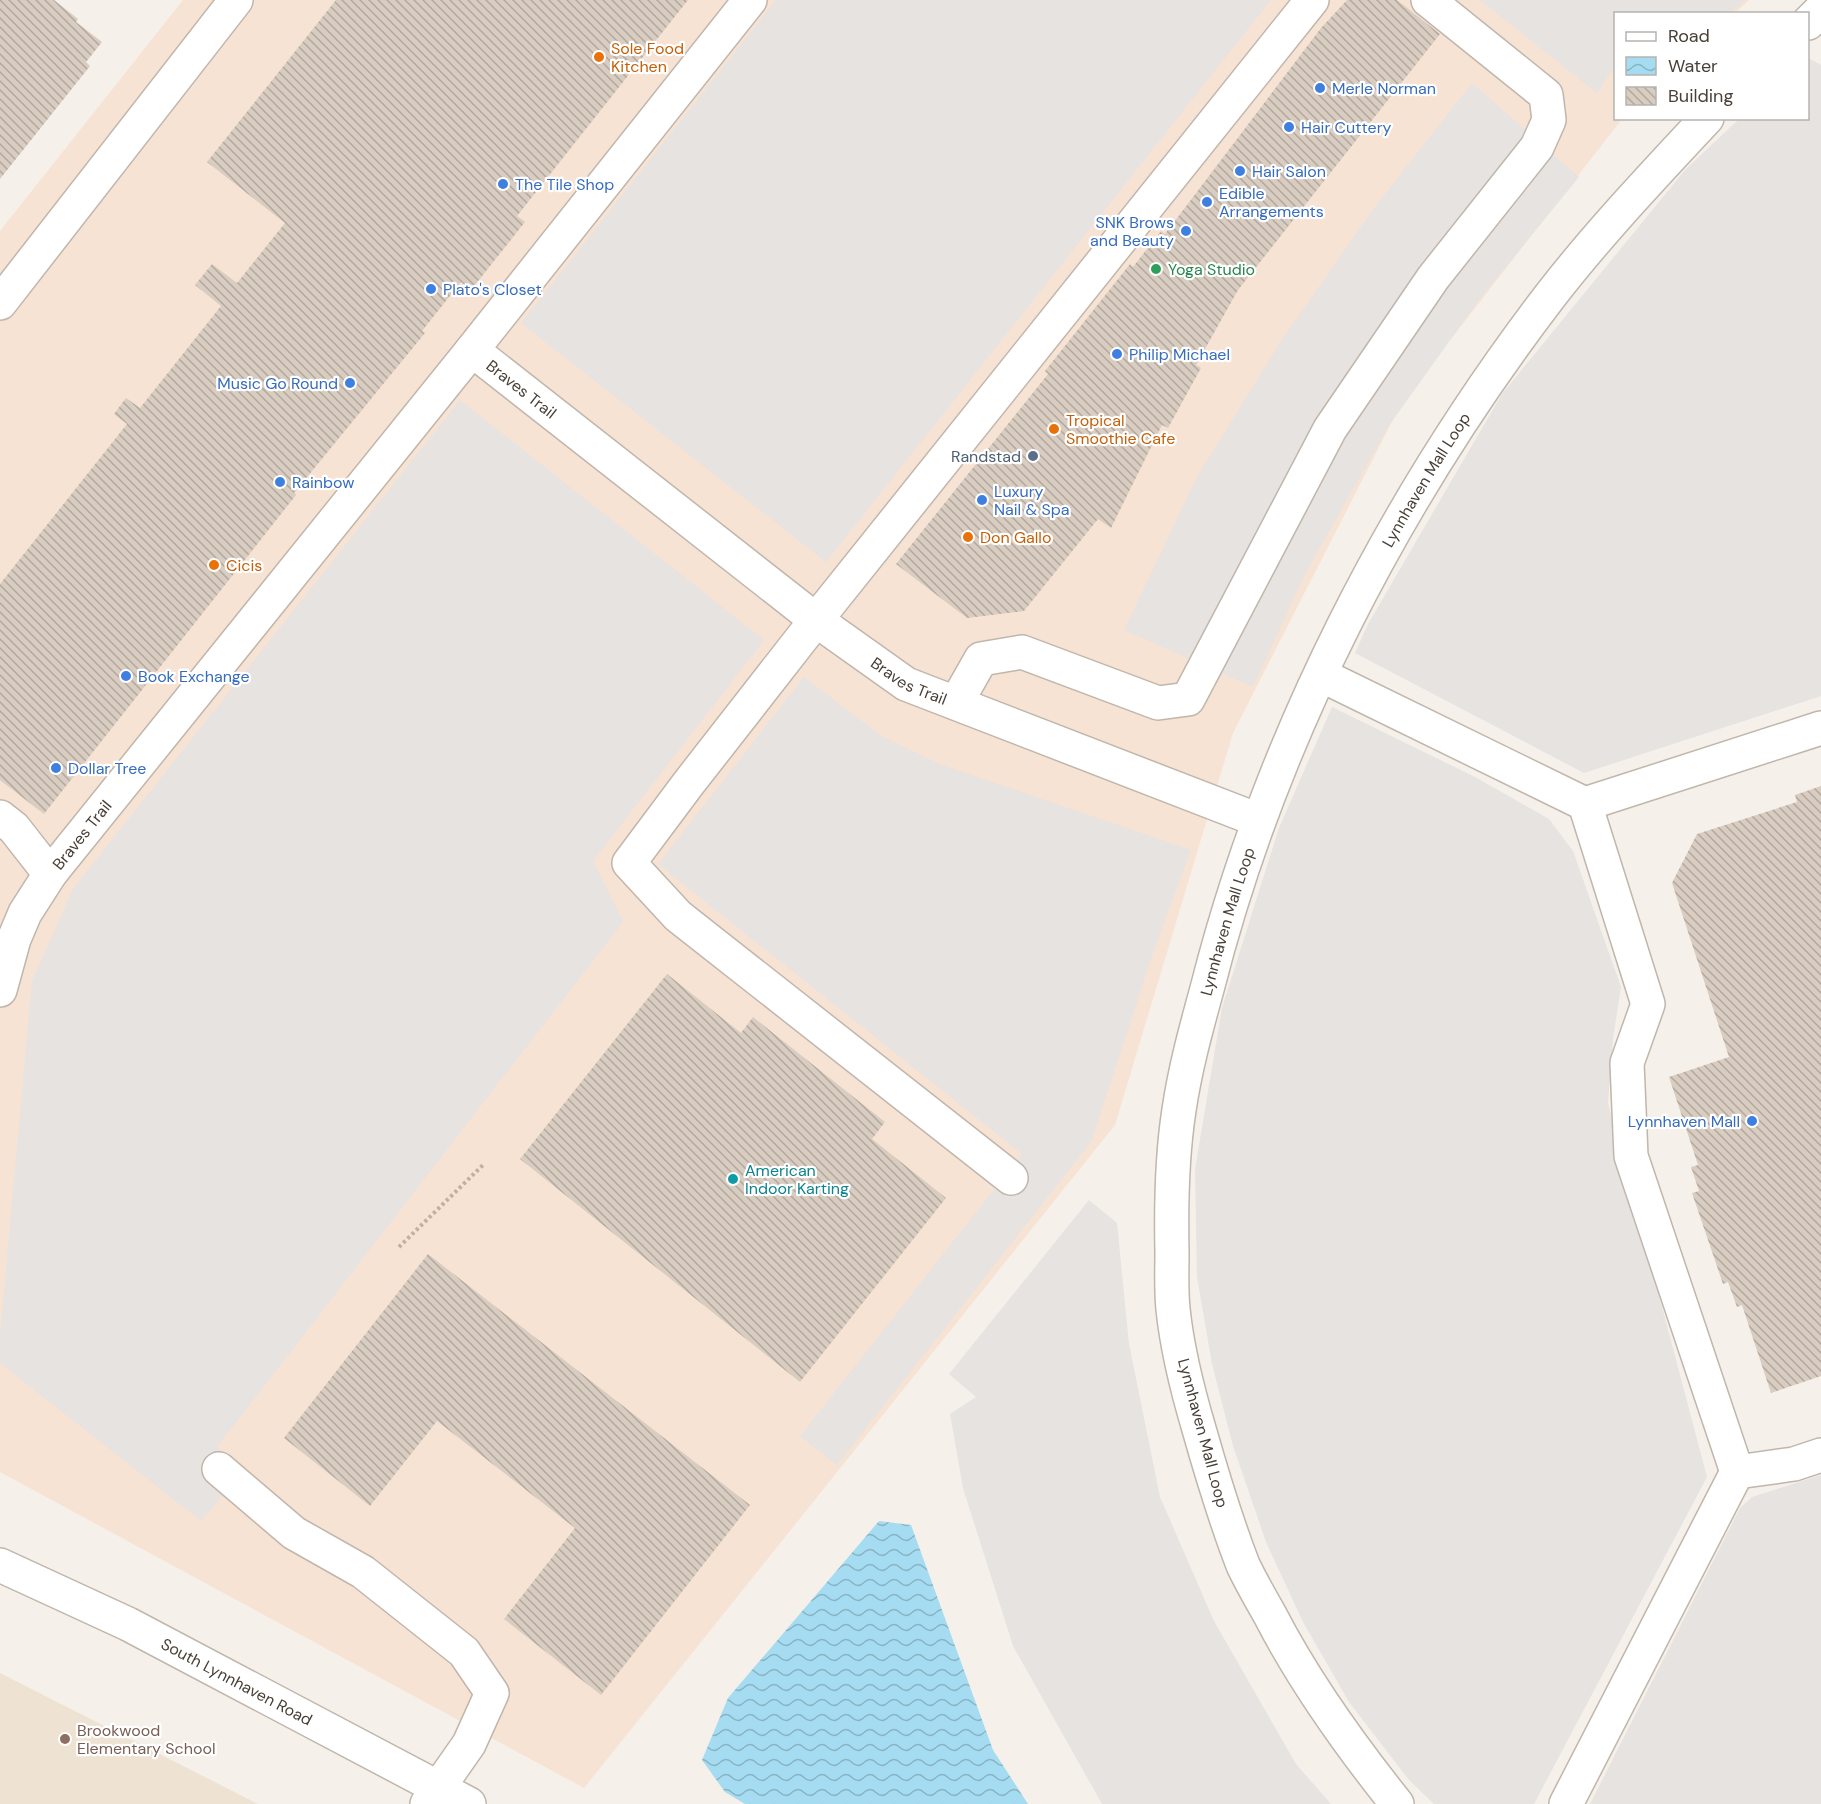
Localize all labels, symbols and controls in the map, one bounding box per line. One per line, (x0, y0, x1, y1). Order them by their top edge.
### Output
legend (1614, 12, 1809, 120)
text: Road (1668, 24, 1710, 48)
place label: Sole Food Kitchen (611, 38, 684, 77)
marker: Sole Food Kitchen (592, 50, 606, 64)
text: Water (1668, 54, 1718, 78)
place label: Merle Norman (1332, 78, 1436, 99)
marker: Merle Norman (1313, 81, 1327, 95)
text: Building (1668, 84, 1733, 108)
place label: Hair Cuttery (1301, 117, 1392, 138)
marker: Hair Cuttery (1282, 120, 1296, 134)
place label: Hair Salon (1252, 161, 1326, 182)
marker: Hair Salon (1233, 164, 1247, 178)
place label: The Tile Shop (515, 174, 614, 195)
marker: The Tile Shop (496, 177, 510, 191)
place label: Edible Arrangements (1219, 183, 1324, 222)
marker: Edible Arrangements (1200, 195, 1214, 209)
place label: SNK Brows and Beauty (1090, 212, 1174, 251)
marker: SNK Brows and Beauty (1179, 224, 1193, 238)
place label: Yoga Studio (1168, 259, 1255, 280)
marker: Yoga Studio (1149, 262, 1163, 276)
place label: Plato's Closet (443, 279, 542, 300)
marker: Plato's Closet (424, 282, 438, 296)
place label: Philip Michael (1129, 344, 1230, 365)
marker: Philip Michael (1110, 347, 1124, 361)
street label: Braves Trail (482, 355, 561, 423)
place label: Music Go Round (217, 373, 338, 394)
marker: Music Go Round (343, 376, 357, 390)
street label: Lynnhaven Mall Loop (1377, 408, 1475, 551)
place label: Tropical Smoothie Cafe (1066, 410, 1175, 449)
marker: Tropical Smoothie Cafe (1047, 422, 1061, 436)
place label: Randstad (951, 446, 1021, 467)
marker: Randstad (1026, 449, 1040, 463)
place label: Rainbow (292, 472, 354, 493)
marker: Rainbow (273, 475, 287, 489)
place label: Luxury Nail & Spa (994, 481, 1069, 520)
marker: Luxury Nail & Spa (975, 493, 989, 507)
place label: Don Gallo (980, 527, 1051, 548)
marker: Don Gallo (961, 530, 975, 544)
place label: Cicis (226, 555, 262, 576)
marker: Cicis (207, 558, 221, 572)
street label: Braves Trail (867, 652, 950, 709)
place label: Book Exchange (138, 666, 250, 687)
marker: Book Exchange (119, 669, 133, 683)
place label: Dollar Tree (68, 758, 146, 779)
marker: Dollar Tree (49, 761, 63, 775)
street label: Braves Trail (47, 795, 116, 874)
street label: Lynnhaven Mall Loop (1195, 844, 1259, 998)
place label: Lynnhaven Mall (1628, 1111, 1740, 1132)
marker: Lynnhaven Mall (1745, 1114, 1759, 1128)
place label: American Indoor Karting (745, 1160, 849, 1199)
marker: American Indoor Karting (726, 1172, 740, 1186)
street label: Lynnhaven Mall Loop (1173, 1356, 1233, 1510)
street label: South Lynnhaven Road (158, 1633, 316, 1730)
place label: Brookwood Elementary School (77, 1720, 215, 1759)
marker: Brookwood Elementary School (58, 1732, 72, 1746)

